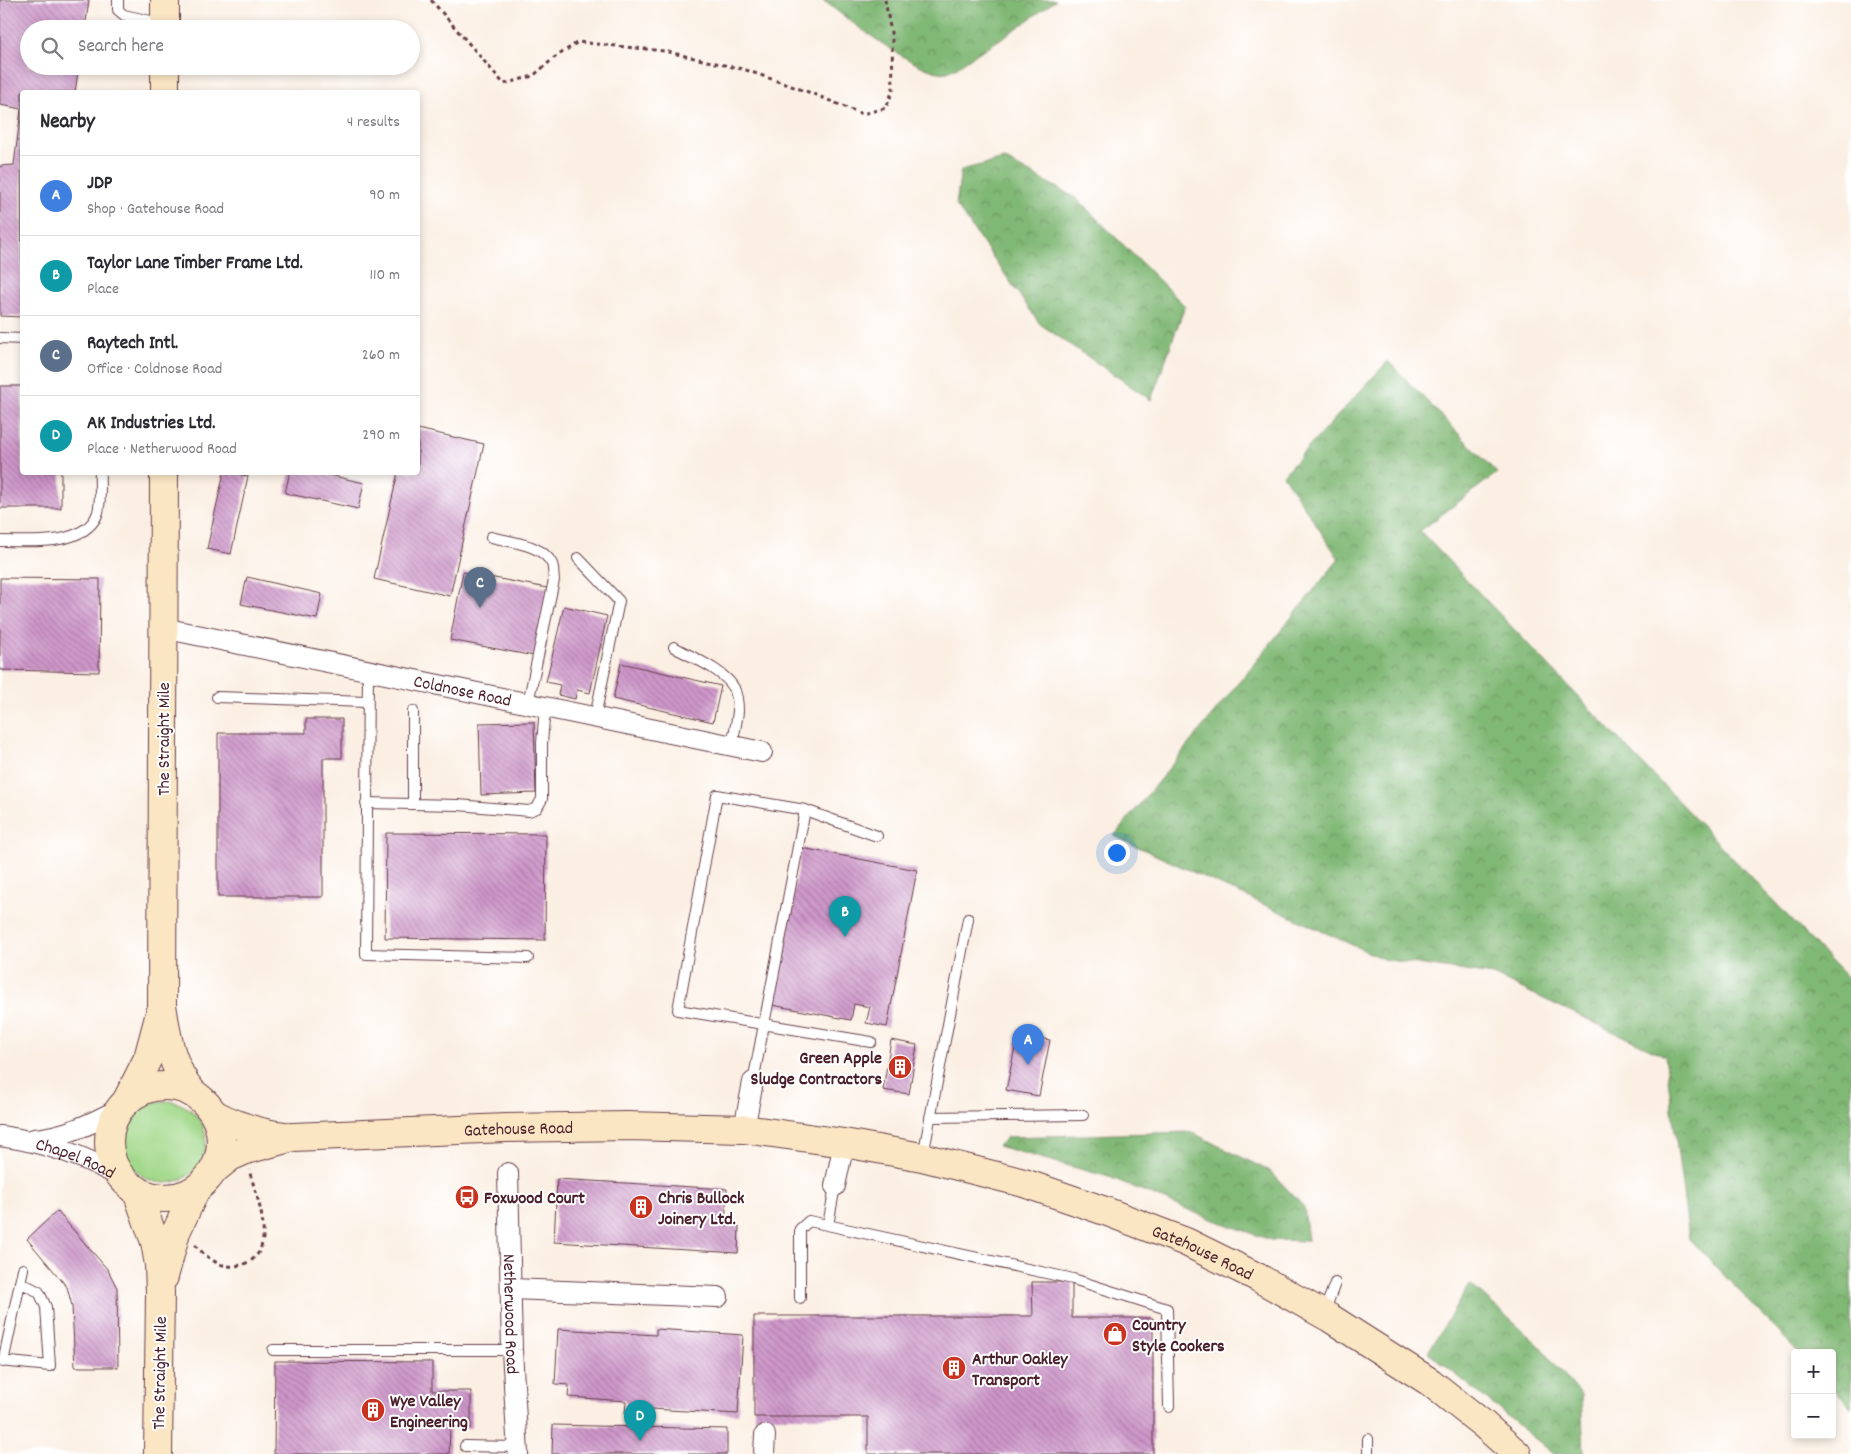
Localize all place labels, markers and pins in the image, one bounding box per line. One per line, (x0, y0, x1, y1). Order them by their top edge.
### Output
pin: C (464, 567, 496, 608)
pin: B (829, 896, 861, 937)
pin: A (1012, 1024, 1044, 1065)
place label: Green Apple Sludge Contractors (751, 1047, 882, 1093)
building icon: Green Apple Sludge Contractors (887, 1054, 913, 1080)
bus stop icon: Foxwood Court (454, 1184, 480, 1210)
place label: Foxwood Court (484, 1187, 585, 1212)
place label: Chris Bullock Joinery Ltd. (658, 1187, 745, 1233)
building icon: Chris Bullock Joinery Ltd. (628, 1194, 654, 1220)
place label: Country Style Cookers (1132, 1314, 1225, 1360)
shop icon: Country Style Cookers (1102, 1321, 1128, 1347)
place label: Arthur Oakley Transport (972, 1348, 1068, 1394)
building icon: Arthur Oakley Transport (941, 1355, 967, 1381)
place label: Wye Valley Engineering (390, 1390, 468, 1436)
building icon: Wye Valley Engineering (360, 1397, 386, 1423)
pin: D (624, 1400, 656, 1441)

